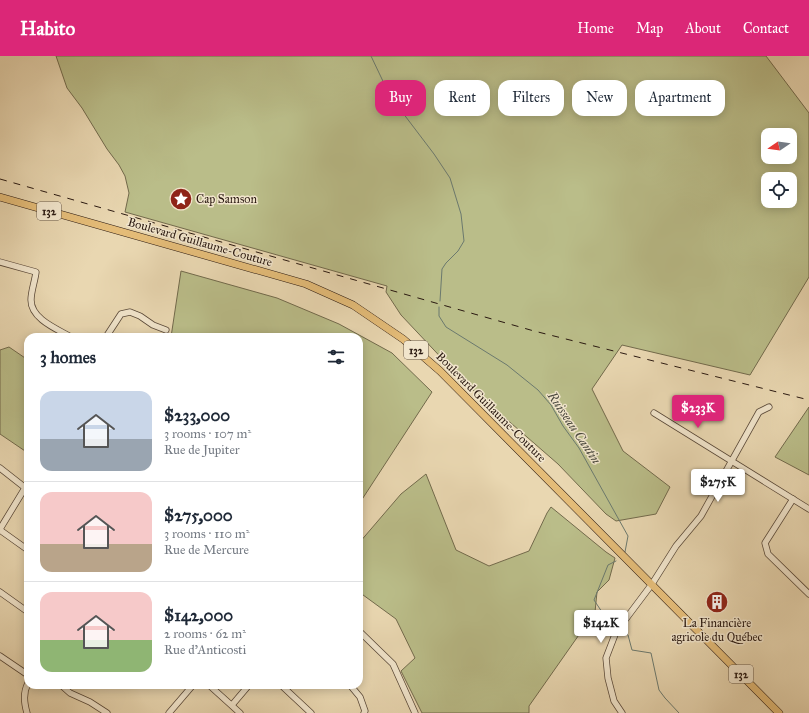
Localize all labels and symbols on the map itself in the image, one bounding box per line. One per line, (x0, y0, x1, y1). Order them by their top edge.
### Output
north arrow (761, 128, 797, 164)
place icon: Cap Samson (168, 186, 194, 212)
place label: Cap Samson (196, 192, 257, 206)
road number: 132 (37, 202, 61, 220)
street label: Boulevard Guillaume-Couture (126, 215, 274, 269)
road number: 132 (404, 341, 428, 359)
street label: Boulevard Guillaume-Couture (433, 349, 549, 465)
water label: Ruisseau Cantin (543, 388, 604, 467)
pin: $233K (670, 395, 726, 429)
pin: $275K (690, 469, 746, 503)
building icon: La Financière agricole du Québec (704, 589, 730, 615)
pin: $142K (573, 610, 629, 644)
place label: La Financière agricole du Québec (671, 616, 763, 645)
road number: 132 (729, 665, 753, 683)

